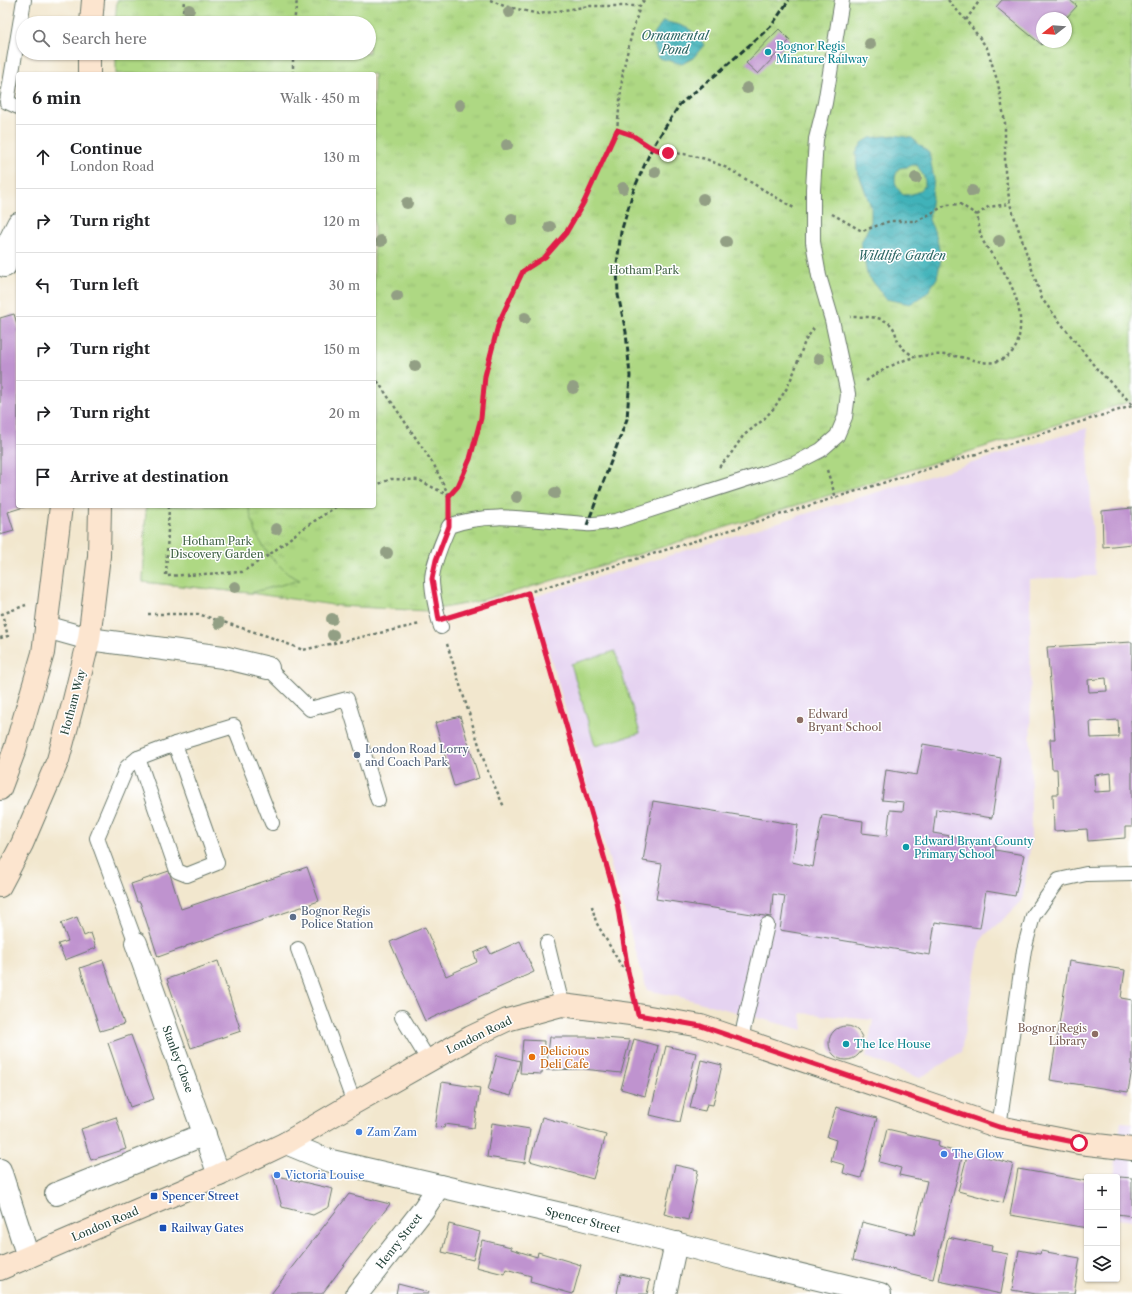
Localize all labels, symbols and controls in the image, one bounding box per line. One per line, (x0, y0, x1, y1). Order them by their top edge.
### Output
north arrow (1036, 12, 1072, 48)
search box (16, 16, 376, 60)
icon: search (30, 27, 52, 49)
water label: Ornamental Pond (641, 28, 710, 57)
text: Search here (62, 29, 147, 48)
place label: Bognor Regis Minature Railway (776, 39, 869, 66)
marker: Bognor Regis Minature Railway (763, 47, 773, 57)
text: 6 min (32, 88, 81, 108)
text: Walk · 450 m (280, 90, 360, 106)
text: Continue (70, 139, 142, 158)
route end (659, 144, 677, 162)
icon: ahead (32, 146, 54, 168)
text: 130 m (324, 149, 360, 165)
text: London Road (70, 158, 154, 174)
icon: right (32, 210, 54, 232)
text: Turn right (70, 211, 150, 230)
text: 120 m (323, 213, 360, 229)
water label: Wildlife Garden (858, 248, 946, 263)
park label: Hotham Park (609, 263, 679, 277)
icon: left (32, 274, 54, 296)
text: Turn left (70, 275, 139, 294)
text: 30 m (329, 277, 360, 293)
icon: right (32, 338, 54, 360)
text: Turn right (70, 339, 150, 358)
text: 150 m (324, 341, 360, 357)
icon: right (32, 402, 54, 424)
text: Turn right (70, 403, 150, 422)
text: 20 m (329, 405, 360, 421)
icon: arrive (32, 466, 54, 488)
text: Arrive at destination (70, 467, 229, 486)
park label: Hotham Park Discovery Garden (170, 534, 264, 561)
street label: Hotham Way (57, 667, 89, 737)
place label: Edward Bryant School (808, 707, 882, 734)
marker: Edward Bryant School (795, 715, 805, 725)
place label: London Road Lorry and Coach Park (365, 742, 469, 769)
marker: London Road Lorry and Coach Park (352, 750, 362, 760)
place label: Edward Bryant County Primary School (914, 834, 1034, 861)
marker: Edward Bryant County Primary School (901, 842, 911, 852)
place label: Bognor Regis Police Station (301, 904, 373, 931)
marker: Bognor Regis Police Station (288, 912, 298, 922)
street label: London Road (444, 1013, 514, 1057)
place label: Bognor Regis Library (1018, 1021, 1088, 1048)
street label: Stanley Close (159, 1023, 197, 1095)
marker: Bognor Regis Library (1090, 1029, 1100, 1039)
place label: The Ice House (854, 1037, 931, 1051)
marker: The Ice House (841, 1039, 851, 1049)
place label: Delicious Deli Cafe (540, 1044, 589, 1071)
marker: Delicious Deli Cafe (527, 1052, 537, 1062)
place label: Zam Zam (367, 1125, 418, 1139)
marker: Zam Zam (354, 1127, 364, 1137)
route start (1070, 1134, 1088, 1152)
place label: The Glow (952, 1147, 1005, 1161)
marker: The Glow (939, 1149, 949, 1159)
place label: Victoria Louise (284, 1168, 364, 1182)
marker: Victoria Louise (272, 1170, 282, 1180)
map controls (1084, 1174, 1120, 1282)
button: + (1084, 1174, 1120, 1210)
place label: Spencer Street (162, 1189, 239, 1203)
marker: Spencer Street (149, 1191, 159, 1201)
street label: London Road (69, 1204, 141, 1244)
street label: Spencer Street (544, 1204, 622, 1236)
street label: Henry Street (373, 1210, 425, 1272)
button: − (1084, 1210, 1120, 1246)
place label: Railway Gates (171, 1221, 244, 1235)
marker: Railway Gates (158, 1223, 168, 1233)
button: layers (1084, 1246, 1120, 1282)

